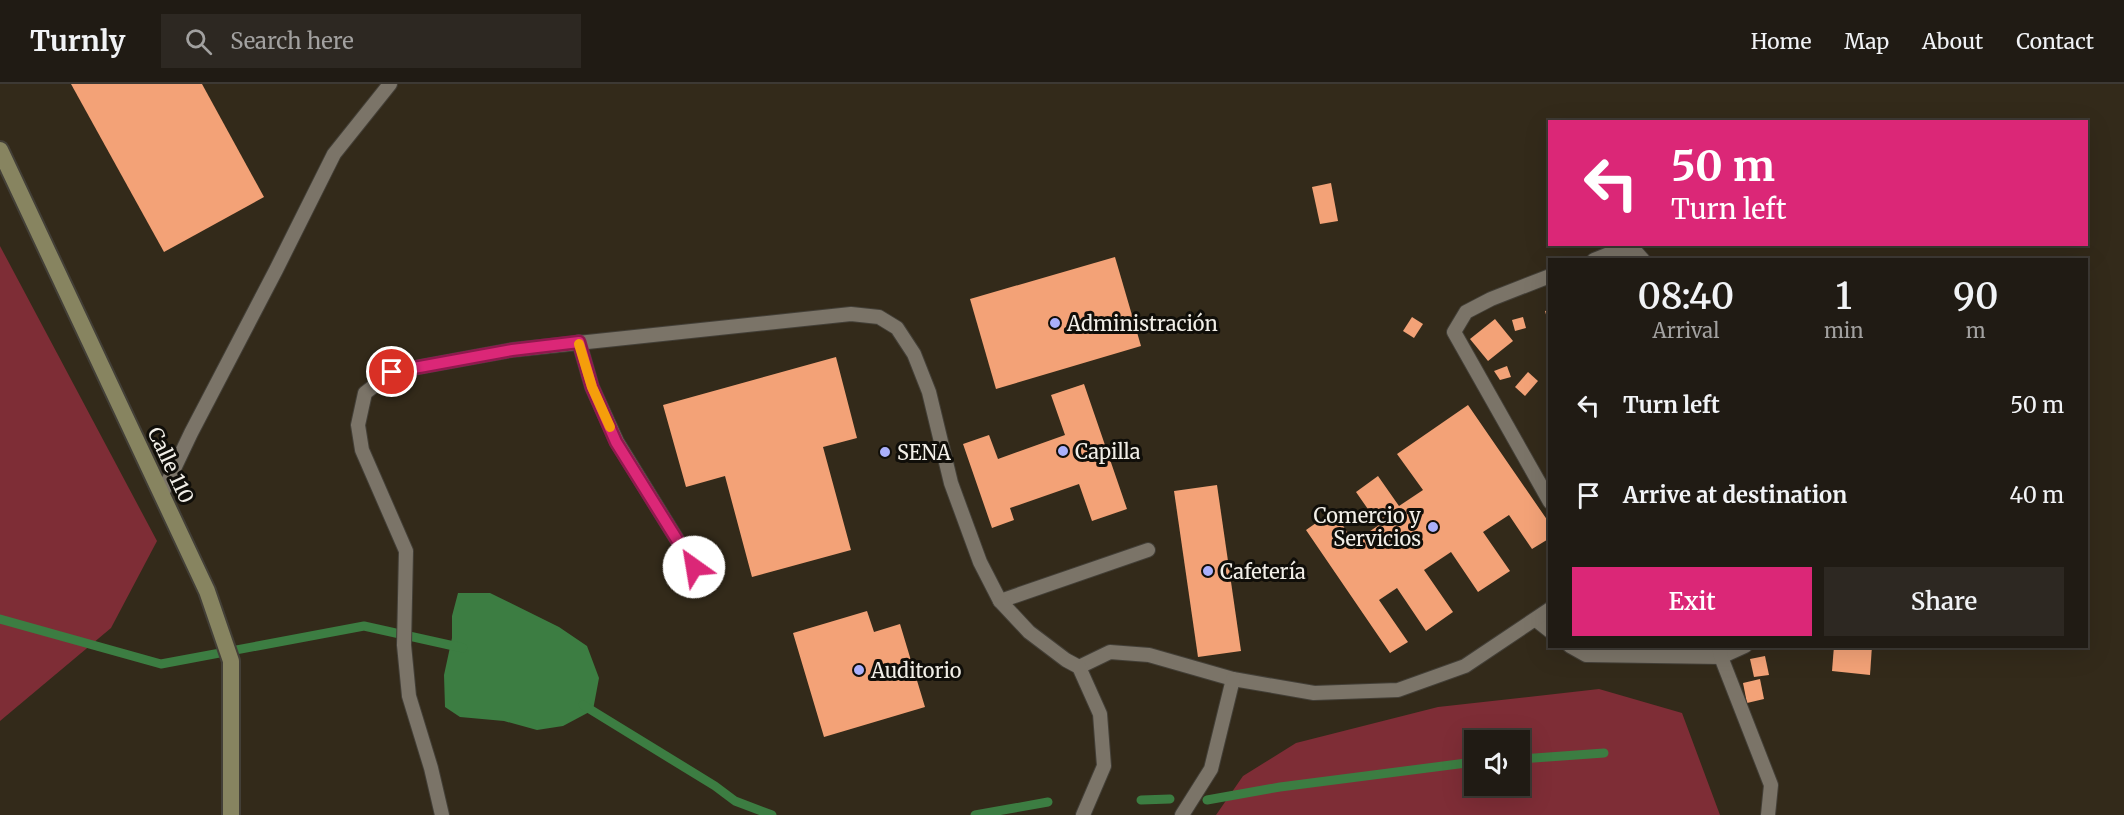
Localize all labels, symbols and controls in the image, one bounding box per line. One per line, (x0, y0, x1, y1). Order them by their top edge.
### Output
search box (161, 14, 581, 68)
text: Turnly (30, 23, 125, 59)
icon: search (182, 25, 215, 58)
text: Search here (230, 27, 354, 55)
text: Home (1751, 28, 1811, 55)
text: Map (1844, 28, 1889, 55)
text: About (1922, 28, 1983, 55)
text: Contact (2016, 28, 2094, 55)
text: 50 m (1671, 140, 1775, 192)
icon: left (1572, 144, 1650, 222)
text: Turn left (1671, 192, 1786, 226)
text: 08:40 (1638, 274, 1734, 319)
text: 1 (1835, 274, 1852, 319)
text: 90 (1953, 274, 1998, 319)
place label: Administración (1066, 311, 1218, 336)
marker: Administración (1048, 316, 1062, 330)
text: Arrival (1653, 318, 1719, 343)
text: min (1824, 318, 1863, 343)
text: m (1966, 318, 1986, 343)
pin (366, 346, 417, 397)
icon: arrive (375, 355, 408, 388)
icon: left (1572, 389, 1605, 422)
text: Turn left (1623, 391, 1720, 419)
text: 50 m (2010, 391, 2064, 419)
street label: Calle 110 (143, 423, 199, 507)
place label: Capilla (1075, 439, 1141, 464)
place label: SENA (897, 440, 952, 465)
marker: Capilla (1056, 444, 1070, 458)
marker: SENA (878, 445, 892, 459)
icon: arrive (1572, 479, 1605, 512)
text: Arrive at destination (1623, 481, 1847, 509)
text: 40 m (2009, 481, 2064, 509)
place label: Comercio y Servicios (1313, 503, 1421, 551)
marker: Comercio y Servicios (1426, 520, 1440, 534)
position arrow (662, 535, 726, 599)
place label: Cafetería (1220, 559, 1306, 584)
marker: Cafetería (1201, 564, 1215, 578)
button: Exit (1572, 567, 1812, 636)
button: Share (1824, 567, 2064, 636)
place label: Auditorio (870, 658, 962, 683)
marker: Auditorio (852, 663, 866, 677)
map controls (1464, 730, 1530, 796)
button: sound (1464, 730, 1530, 796)

